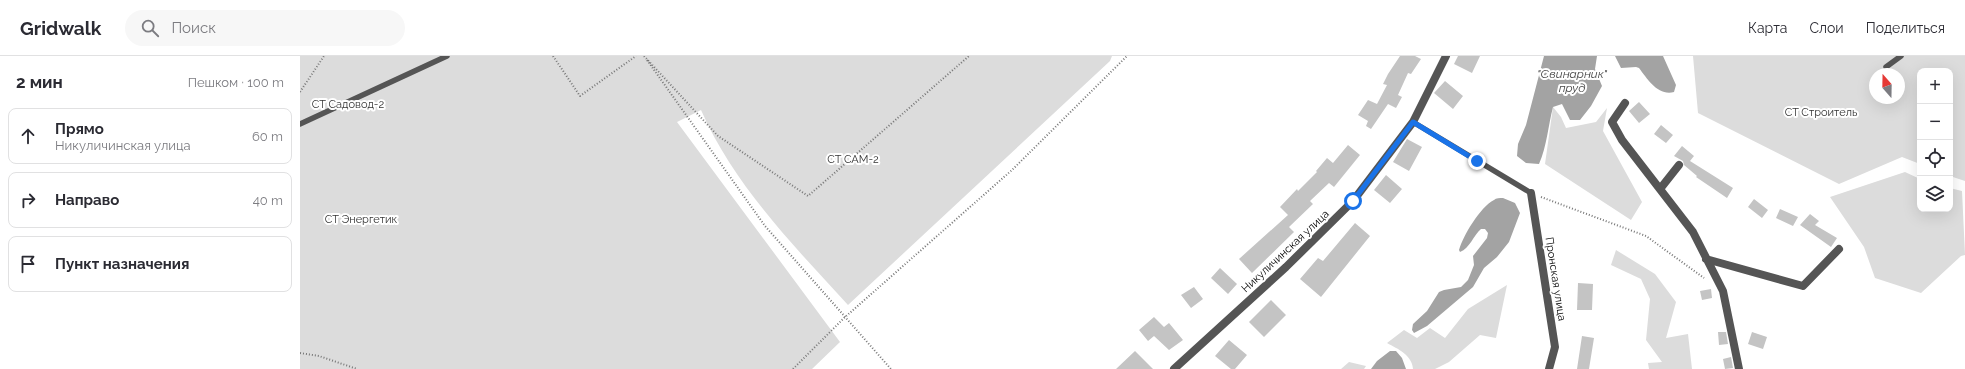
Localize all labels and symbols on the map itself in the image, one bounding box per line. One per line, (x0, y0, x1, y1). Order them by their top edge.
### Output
water label: "Свинарник" пруд (1537, 67, 1607, 95)
north arrow (1869, 68, 1905, 104)
park label: СТ Садовод-2 (312, 98, 384, 111)
park label: СТ Строитель (1785, 106, 1858, 119)
route end (1468, 152, 1486, 170)
park label: СТ САМ-2 (827, 153, 879, 166)
route start (1344, 192, 1362, 210)
street label: Никуличинская улица (1239, 207, 1332, 295)
park label: СТ Энергетик (325, 213, 398, 226)
street label: Пронская улица (1542, 236, 1569, 322)

